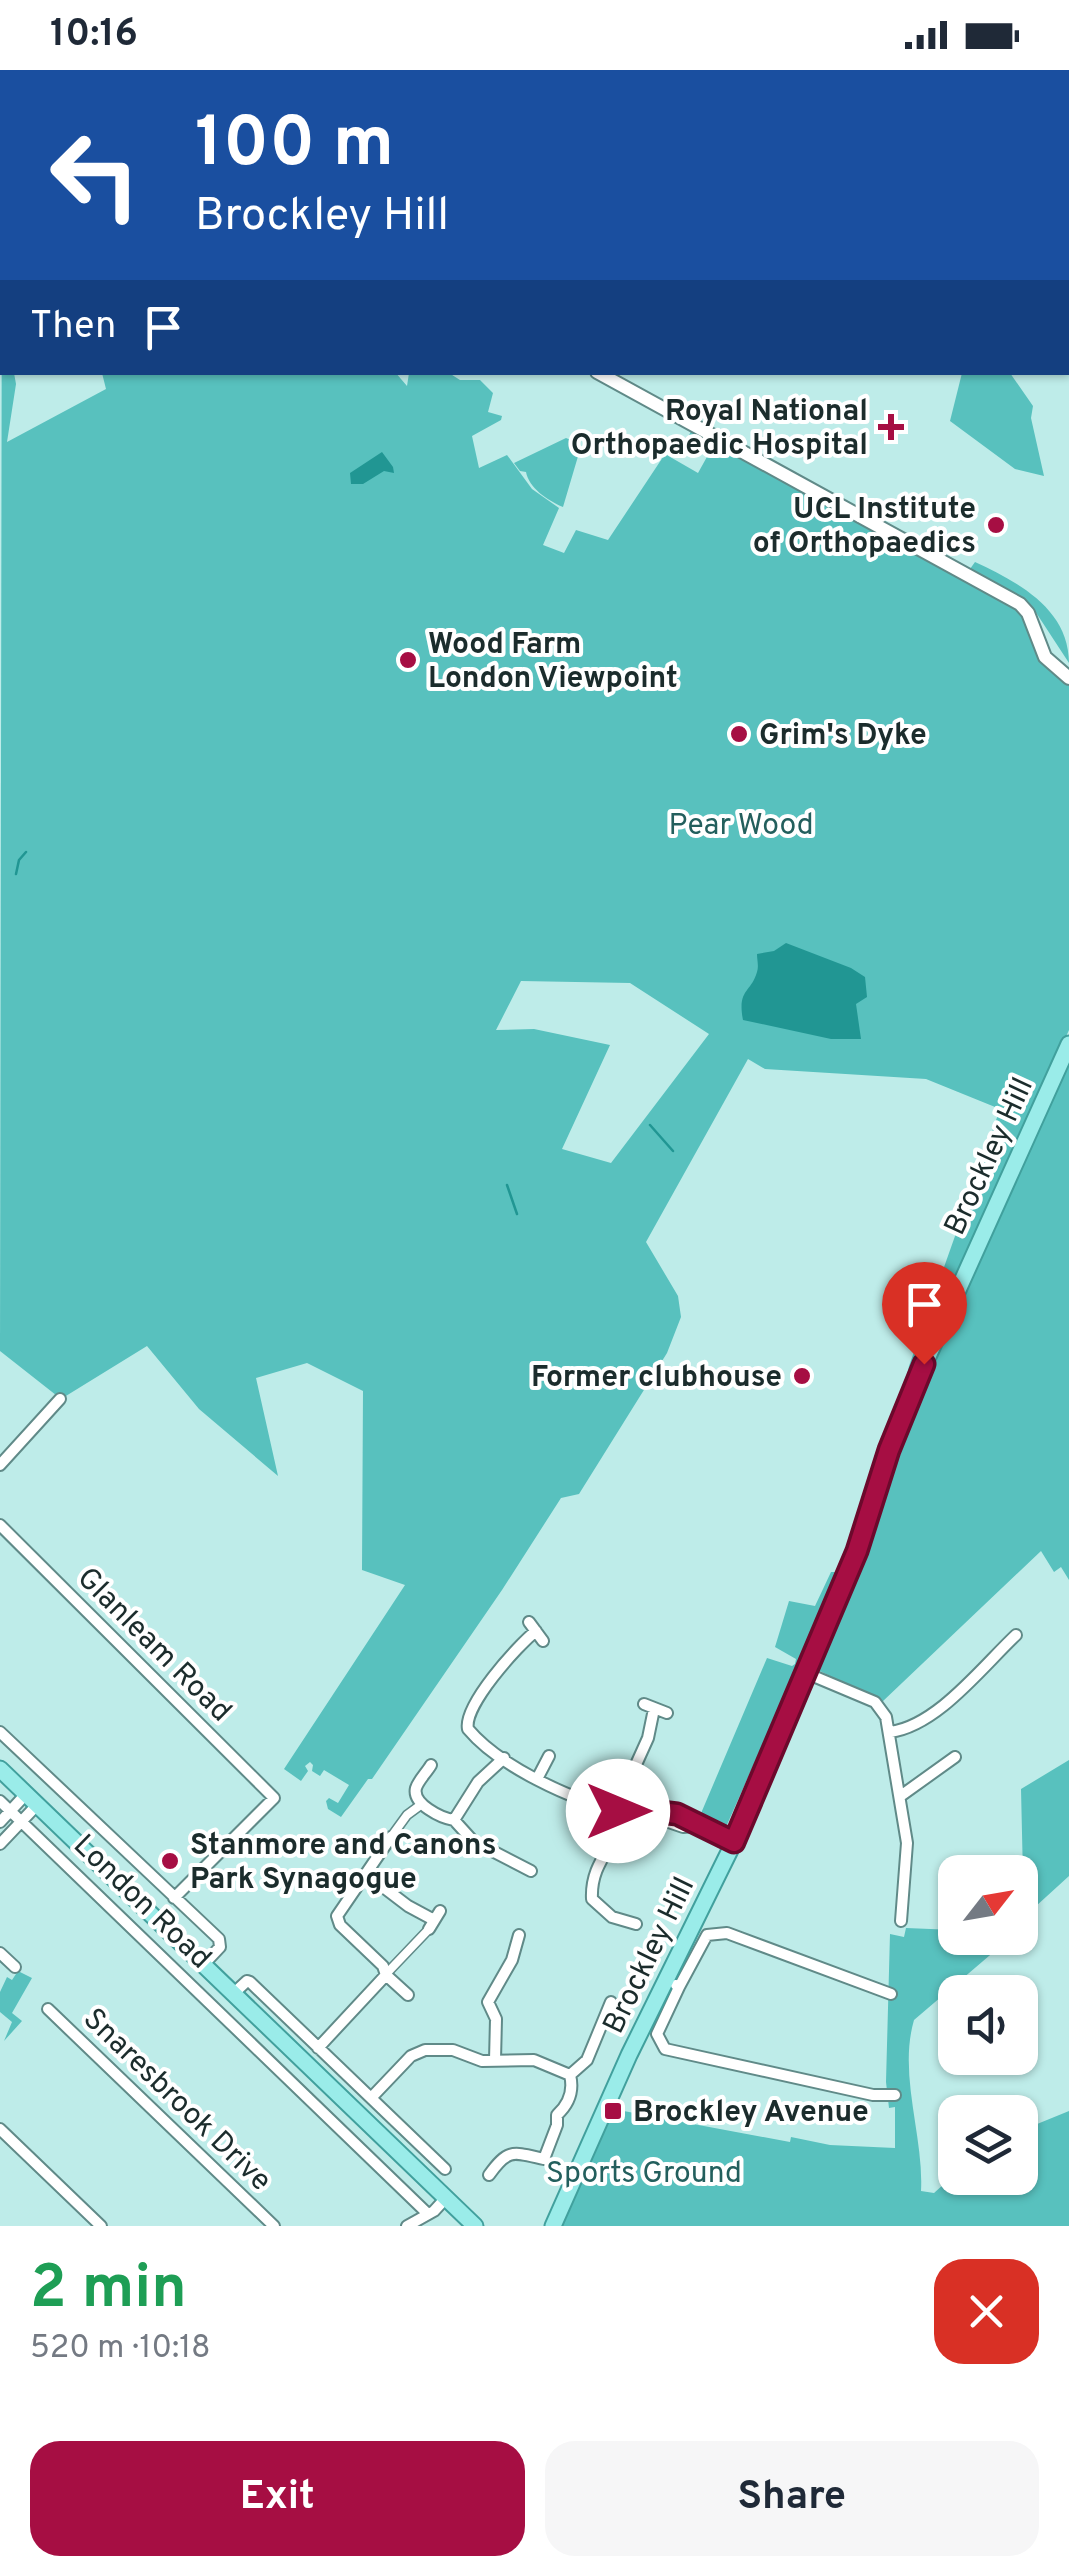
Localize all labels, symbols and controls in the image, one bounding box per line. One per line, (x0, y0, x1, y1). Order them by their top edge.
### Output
text: 10:16 (50, 11, 138, 60)
text: 100 m (195, 102, 394, 191)
icon: left (30, 110, 160, 240)
text: Brockley Hill (195, 189, 449, 246)
icon: arrive (136, 300, 191, 355)
text: Then (30, 303, 116, 352)
place label: Royal National Orthopaedic Hospital (571, 394, 868, 465)
marker: Royal National Orthopaedic Hospital (878, 414, 904, 440)
place label: UCL Institute of Orthopaedics (753, 492, 976, 563)
marker: UCL Institute of Orthopaedics (985, 514, 1007, 536)
place label: Wood Farm London Viewpoint (428, 627, 678, 698)
marker: Wood Farm London Viewpoint (397, 649, 419, 671)
place label: Grim's Dyke (759, 718, 927, 755)
marker: Grim's Dyke (728, 723, 750, 745)
park label: Pear Wood (668, 808, 814, 845)
street label: Brockley Hill (938, 1072, 1043, 1242)
pin (882, 1262, 967, 1365)
icon: arrive (897, 1277, 952, 1332)
place label: Former clubhouse (531, 1360, 782, 1397)
marker: Former clubhouse (791, 1365, 813, 1387)
street label: Glanleam Road (68, 1561, 238, 1731)
position arrow (566, 1759, 670, 1863)
street label: London Road (65, 1828, 218, 1978)
place label: Stanmore and Canons Park Synagogue (190, 1828, 496, 1899)
marker: Stanmore and Canons Park Synagogue (159, 1850, 181, 1872)
north arrow (938, 1855, 1038, 1955)
map controls (938, 1855, 1038, 2195)
street label: Brockley Hill (596, 1872, 704, 2040)
button: sound (938, 1975, 1038, 2075)
street label: Snaresbrook Drive (74, 2001, 278, 2200)
place label: Brockley Avenue (633, 2095, 869, 2132)
button: layers (938, 2095, 1038, 2195)
marker: Brockley Avenue (602, 2100, 624, 2122)
park label: Sports Ground (546, 2156, 742, 2193)
text: 2 min (30, 2253, 187, 2329)
button: close (934, 2259, 1039, 2364)
text: 520 m · 10:18 (30, 2329, 211, 2369)
button: Exit (30, 2441, 525, 2556)
button: Share (545, 2441, 1039, 2556)

